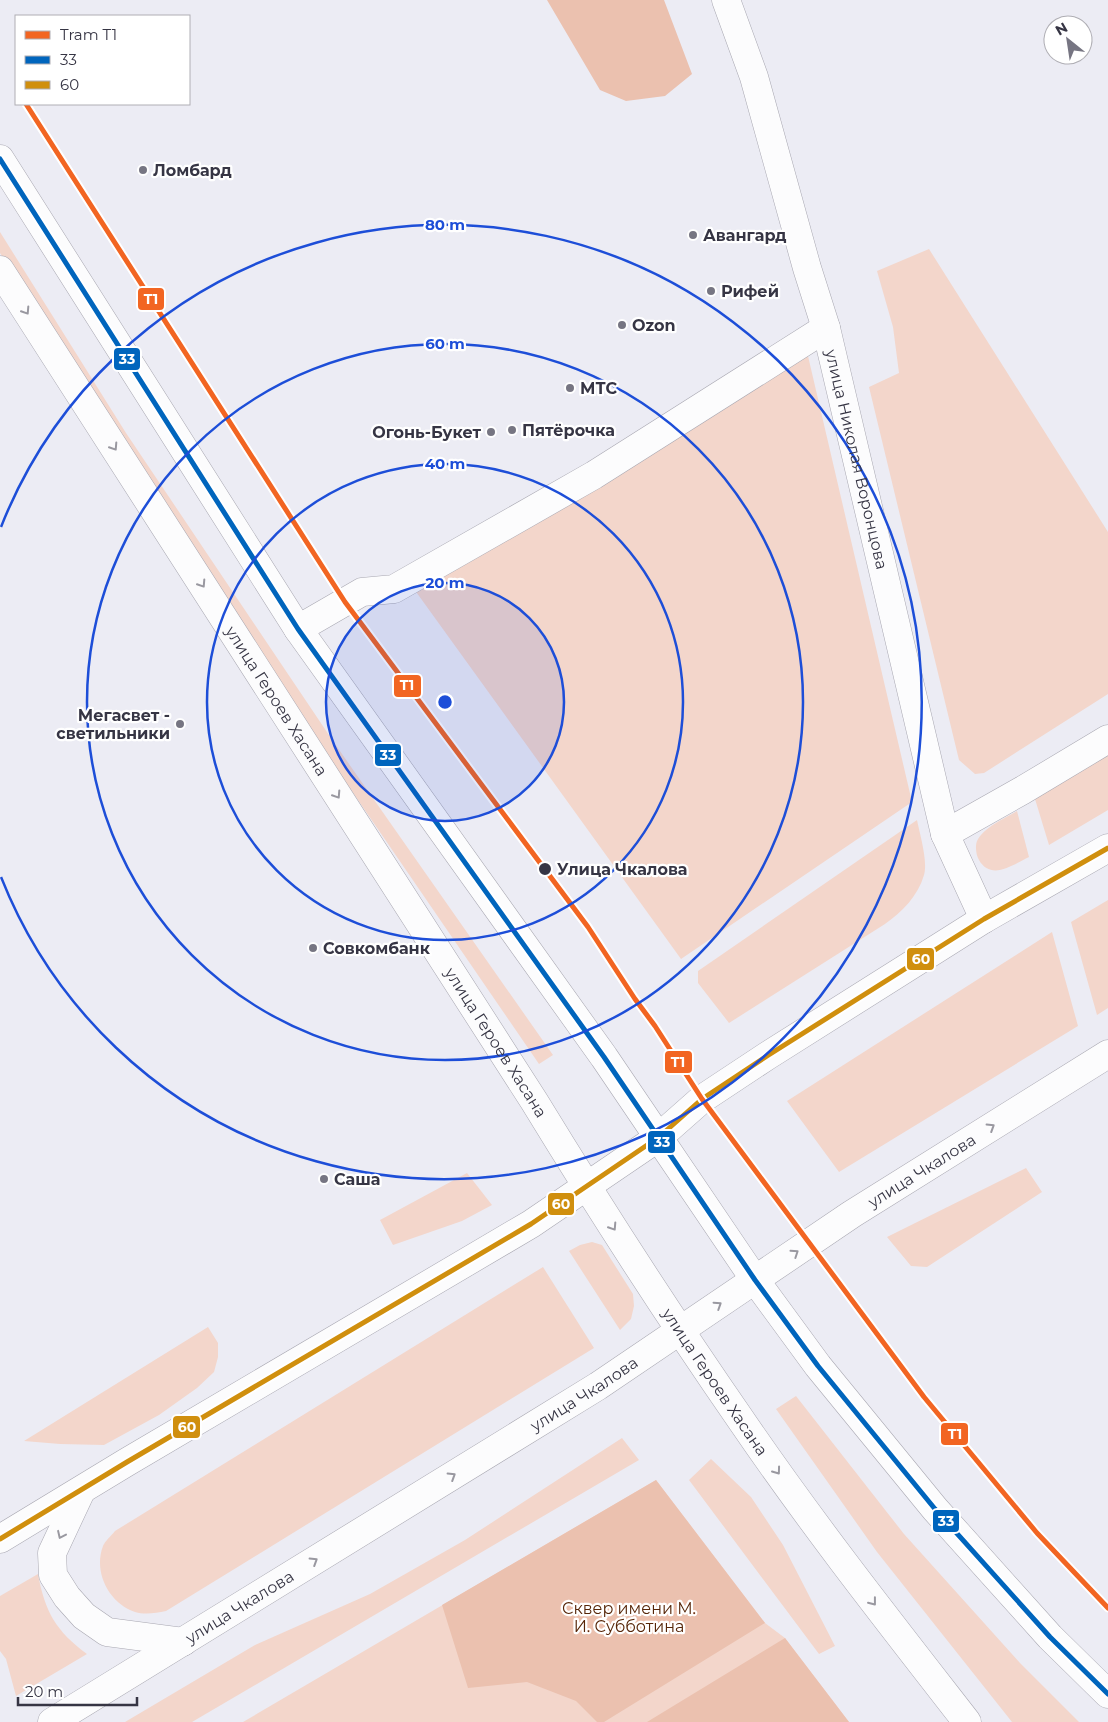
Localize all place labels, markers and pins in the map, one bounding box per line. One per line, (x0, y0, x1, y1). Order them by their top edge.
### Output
place label: Ломбард (153, 161, 232, 180)
marker: Ломбард (137, 164, 149, 176)
place label: Авангард (703, 226, 787, 245)
marker: Авангард (687, 229, 699, 241)
place label: Рифей (721, 282, 779, 301)
marker: Рифей (705, 285, 717, 297)
place label: Ozon (632, 316, 676, 335)
marker: Ozon (616, 319, 628, 331)
place label: МТС (580, 379, 617, 398)
marker: МТС (564, 382, 576, 394)
place label: Пятёрочка (522, 421, 615, 440)
place label: Огонь-Букет (372, 423, 481, 442)
marker: Пятёрочка (506, 424, 518, 436)
marker: Огонь-Букет (485, 426, 497, 438)
centre of rings (436, 693, 454, 711)
place label: Мегасвет - светильники (56, 706, 170, 743)
marker: Мегасвет - светильники (174, 718, 186, 730)
place label: Улица Чкалова (557, 860, 688, 879)
marker: Улица Чкалова (537, 861, 553, 877)
place label: Совкомбанк (323, 939, 431, 958)
marker: Совкомбанк (307, 942, 319, 954)
place label: Саша (334, 1170, 380, 1189)
marker: Саша (318, 1173, 330, 1185)

